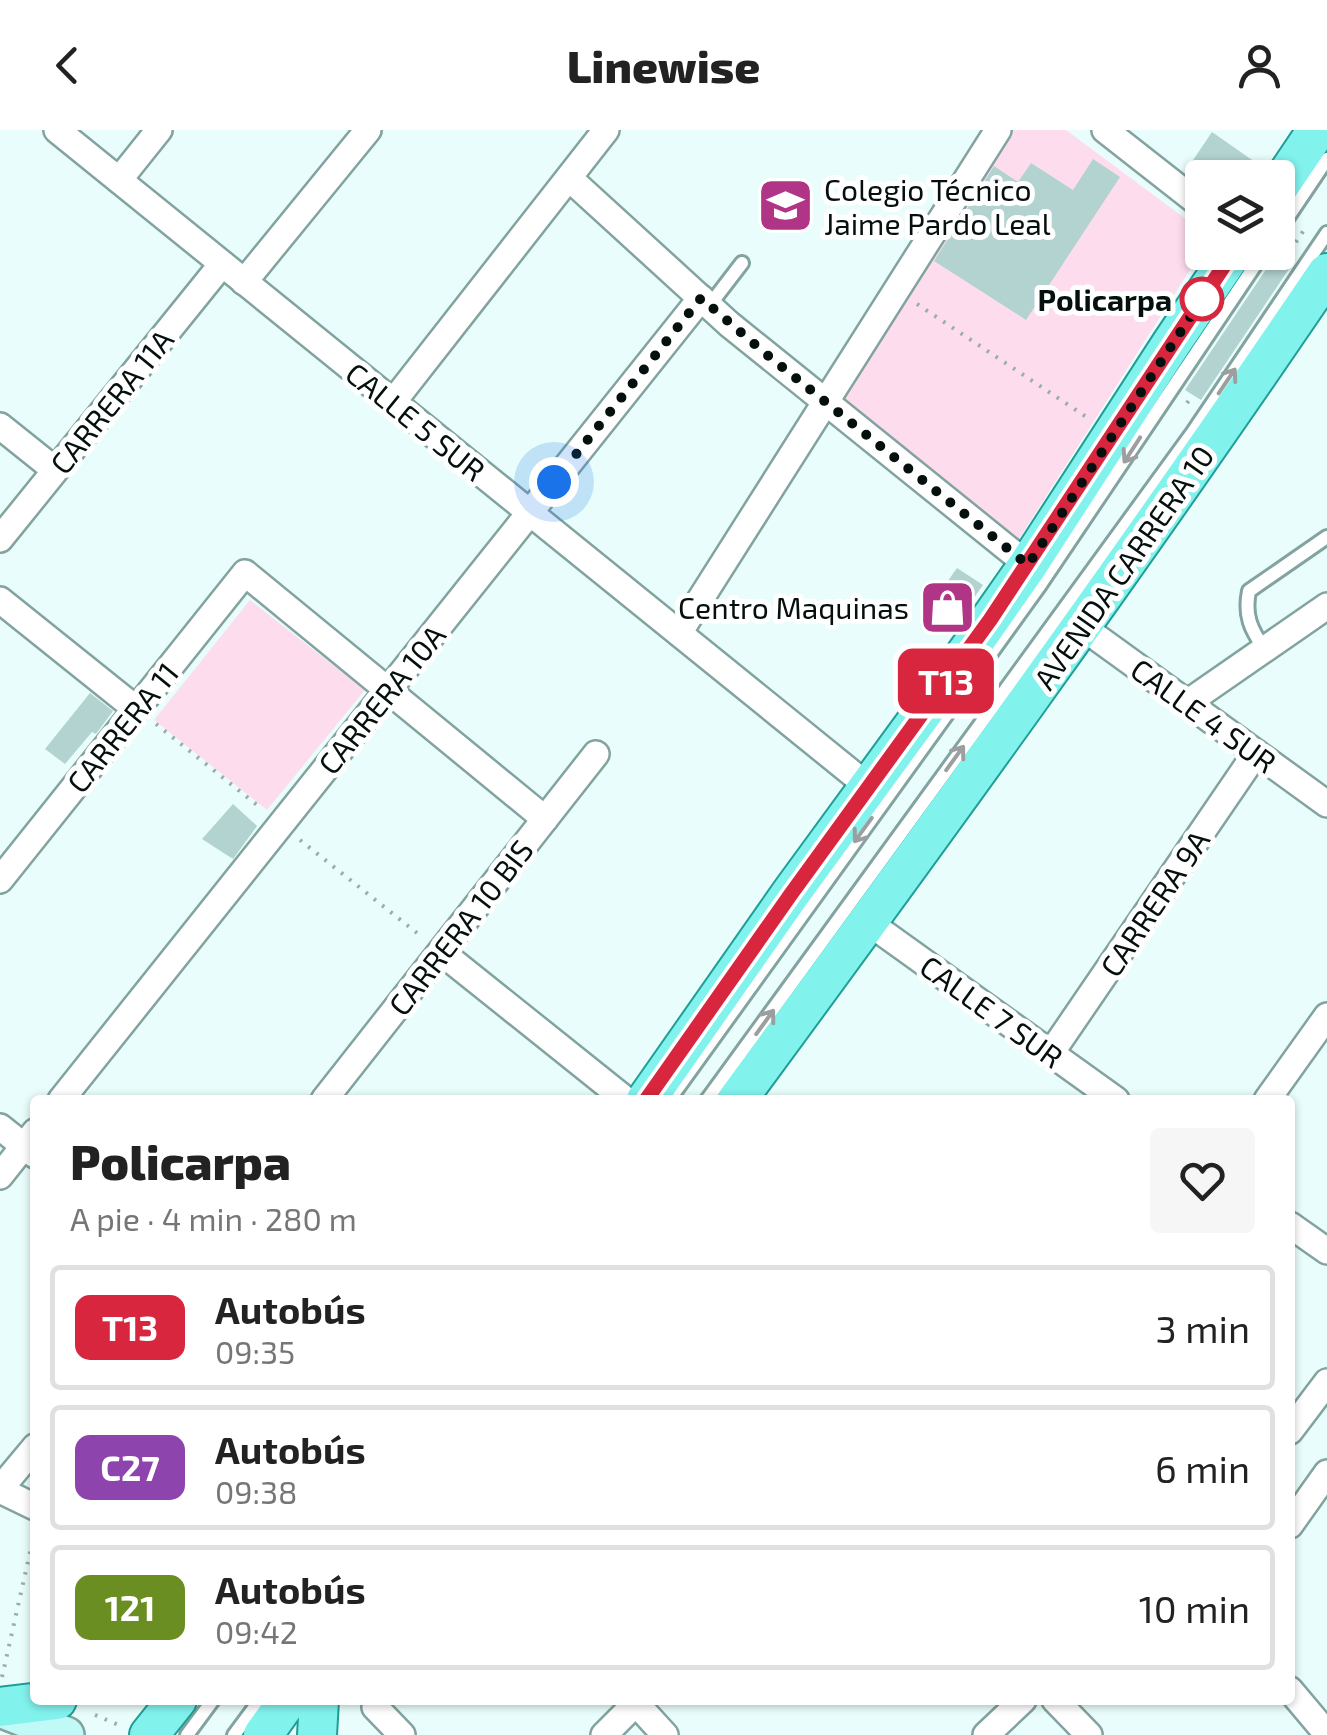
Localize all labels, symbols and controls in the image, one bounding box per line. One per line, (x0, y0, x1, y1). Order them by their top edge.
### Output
icon: back (40, 38, 95, 93)
text: Linewise (567, 38, 760, 92)
icon: person (1232, 38, 1287, 93)
map controls (1185, 160, 1295, 270)
button: layers (1185, 160, 1295, 270)
place label: Colegio Técnico Jaime Pardo Leal (824, 171, 1051, 241)
school or university icon: Colegio Técnico Jaime Pardo Leal (755, 176, 815, 236)
marker: Policarpa (1181, 278, 1223, 320)
place label: Policarpa (1037, 281, 1172, 317)
street label: CARRERA 11A (42, 321, 180, 480)
street label: CALLE 5 SUR (339, 354, 493, 488)
one-way arrow (1216, 368, 1237, 396)
one-way arrow (1121, 435, 1142, 464)
street label: AVENIDA CARRERA 10 (1025, 438, 1221, 696)
your location (529, 457, 579, 507)
shop icon: Centro Maquinas (918, 577, 978, 637)
place label: Centro Maquinas (678, 589, 909, 625)
street label: CARRERA 10A (310, 617, 452, 781)
line badge: T13 (888, 648, 1004, 714)
street label: CALLE 4 SUR (1124, 650, 1284, 780)
street label: CARRERA 11 (59, 655, 185, 799)
text: T13 (918, 660, 974, 702)
one-way arrow (944, 745, 965, 772)
one-way arrow (853, 815, 874, 843)
street label: CARRERA 9A (1092, 823, 1216, 983)
street label: CARRERA 10 BIS (380, 832, 540, 1022)
street label: CALLE 7 SUR (914, 947, 1070, 1075)
one-way arrow (754, 1009, 775, 1036)
button: heart (1150, 1128, 1255, 1233)
text: Policarpa (70, 1132, 291, 1190)
text: A pie · 4 min · 280 m (70, 1199, 357, 1237)
text: Autobús (215, 1286, 366, 1332)
text: 3 min (1156, 1305, 1250, 1351)
text: T13 (102, 1306, 158, 1348)
text: 09:35 (215, 1332, 295, 1370)
text: Autobús (215, 1426, 366, 1472)
text: 6 min (1155, 1445, 1250, 1491)
text: C27 (100, 1446, 160, 1488)
text: 09:38 (215, 1472, 297, 1510)
text: Autobús (215, 1566, 366, 1612)
text: 10 min (1139, 1585, 1250, 1631)
text: 121 (105, 1586, 155, 1628)
text: 09:42 (215, 1612, 298, 1650)

